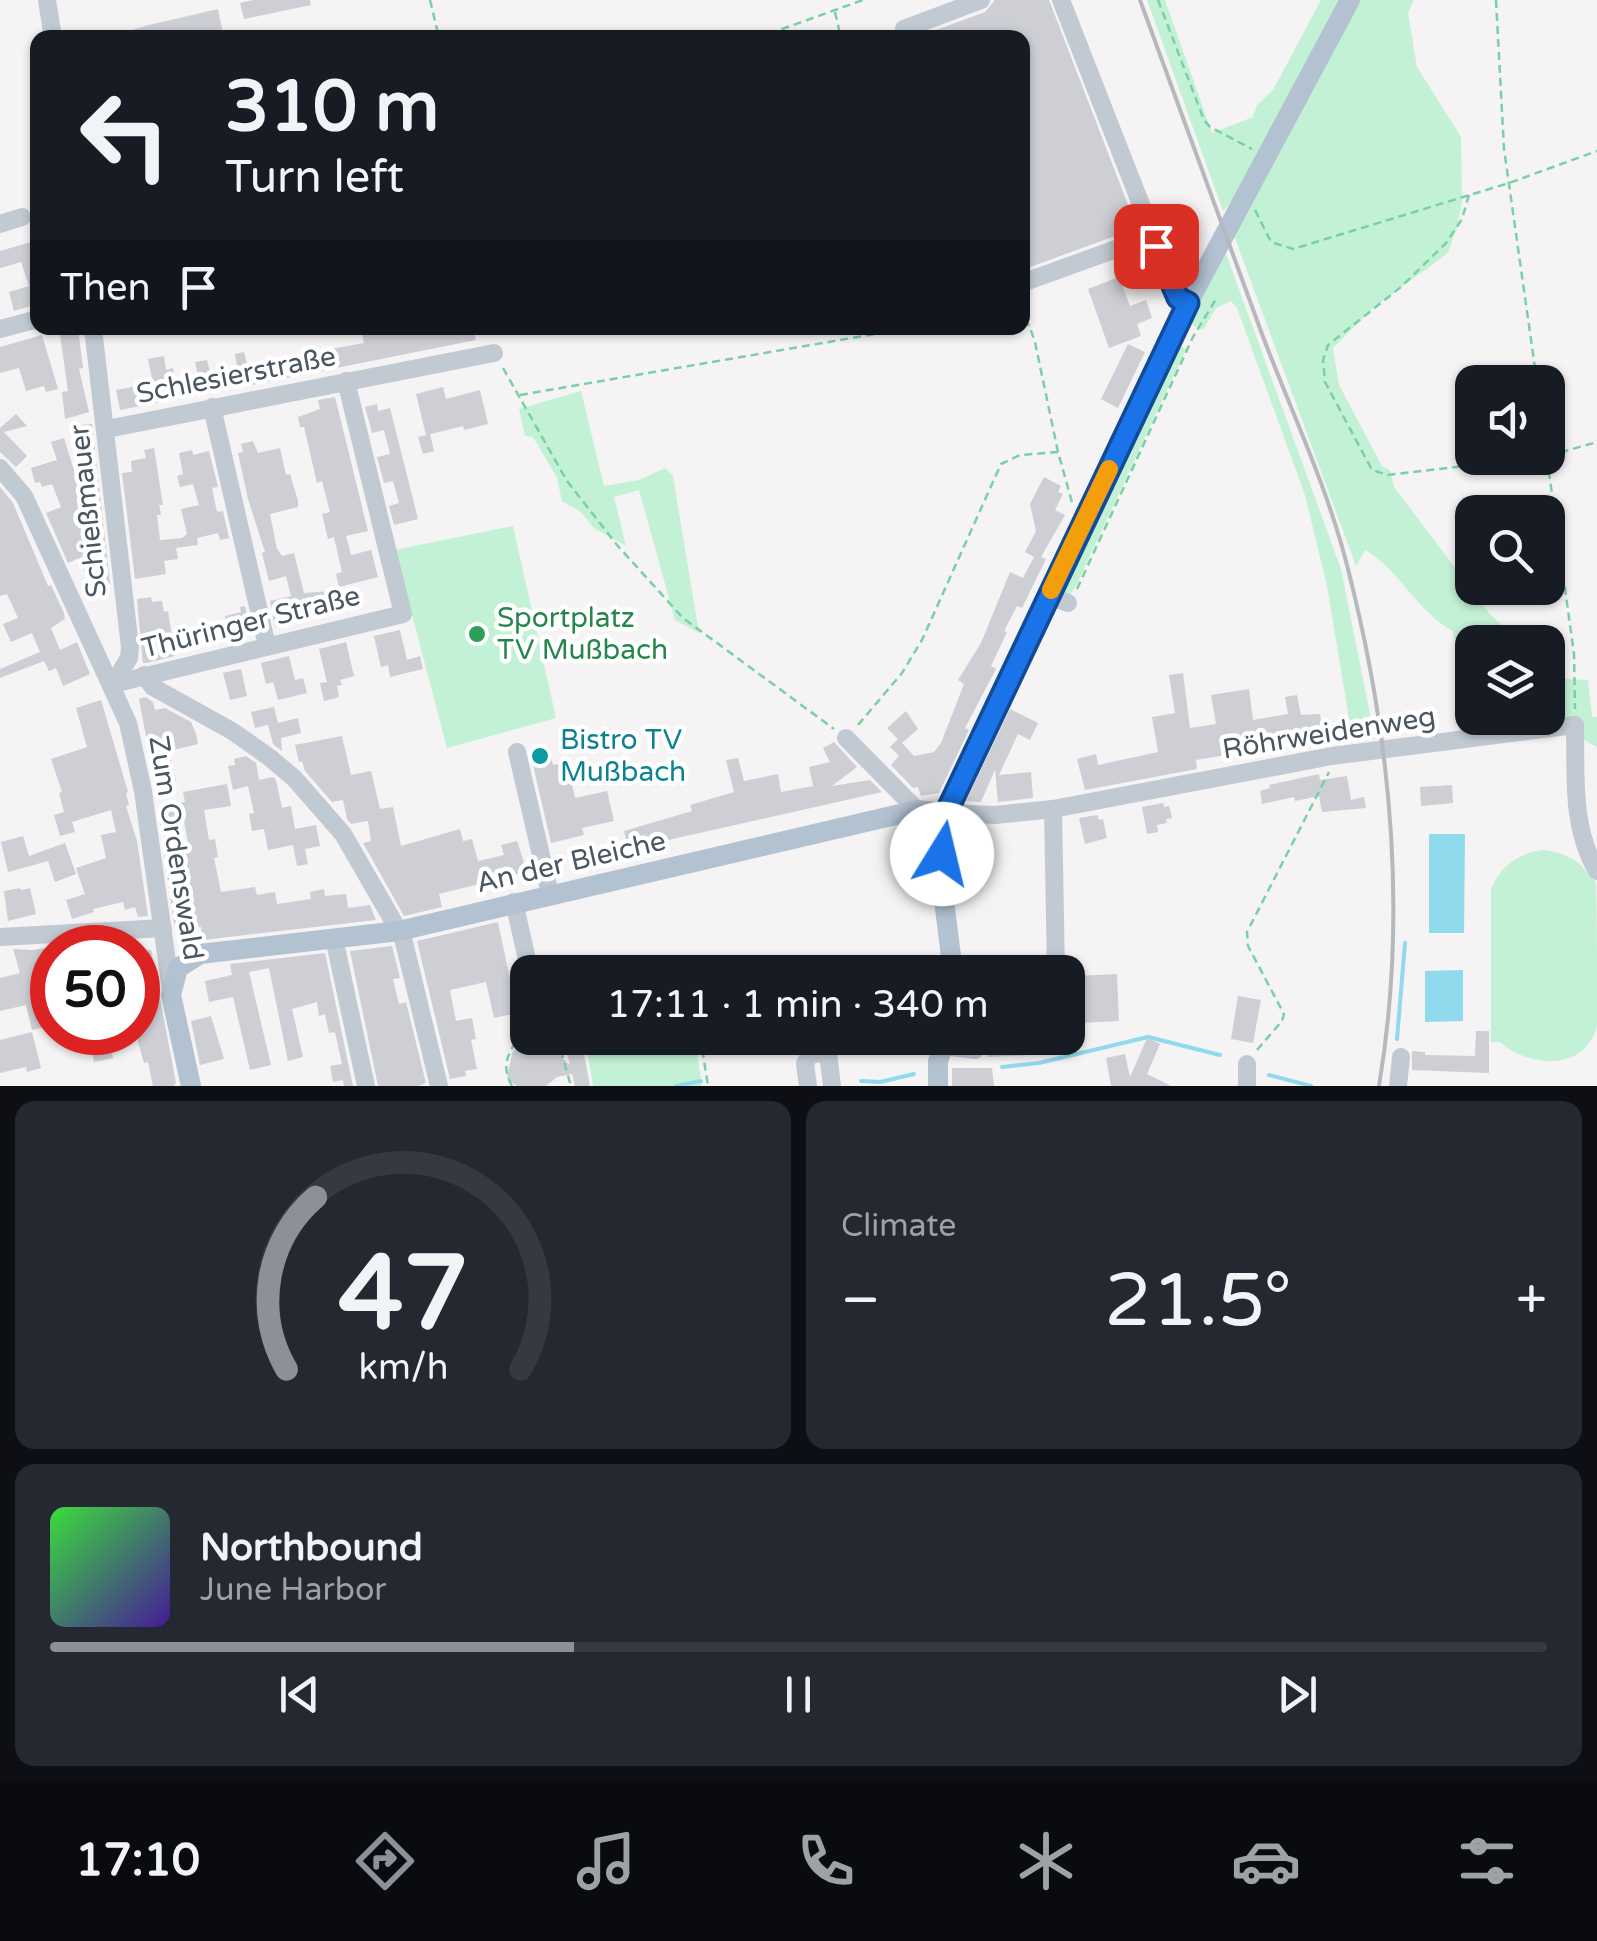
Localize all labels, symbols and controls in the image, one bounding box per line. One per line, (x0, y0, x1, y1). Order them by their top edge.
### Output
text: 310 m (225, 66, 439, 150)
icon: left (60, 70, 190, 200)
text: Turn left (225, 151, 404, 205)
pin (1114, 204, 1199, 289)
icon: arrive (1129, 219, 1184, 274)
icon: arrive (171, 260, 226, 315)
text: Then (60, 265, 151, 311)
street label: Schlesierstraße (133, 339, 339, 411)
map controls (1455, 365, 1565, 735)
button: sound (1455, 365, 1565, 475)
street label: Schießmauer (62, 422, 114, 599)
button: search (1455, 495, 1565, 605)
street label: Thüringer Straße (138, 578, 364, 666)
place label: Sportplatz TV Mußbach (497, 601, 668, 667)
marker: Sportplatz TV Mußbach (466, 623, 488, 645)
button: layers (1455, 625, 1565, 735)
street label: Röhrweidenweg (1220, 699, 1438, 767)
place label: Bistro TV Mußbach (560, 723, 686, 789)
street label: Zum Ordenswald (141, 733, 211, 963)
marker: Bistro TV Mußbach (529, 745, 551, 767)
position arrow (890, 802, 994, 906)
street label: An der Bleiche (473, 824, 669, 900)
speed limit sign: 50 (30, 925, 160, 1055)
text: 17:11 · 1 min · 340 m (606, 982, 989, 1028)
text: Climate (841, 1207, 956, 1245)
text: 47 (338, 1232, 468, 1357)
text: 21.5° (1104, 1256, 1292, 1346)
text: − (841, 1268, 880, 1334)
text: + (1516, 1268, 1547, 1334)
text: km/h (358, 1346, 448, 1389)
text: Northbound (200, 1525, 423, 1571)
text: June Harbor (200, 1571, 387, 1609)
icon: previous (272, 1667, 327, 1722)
icon: pause (771, 1667, 826, 1722)
icon: next (1270, 1667, 1325, 1722)
icon: directions (350, 1826, 420, 1896)
icon: music (571, 1826, 641, 1896)
icon: phone (791, 1826, 861, 1896)
icon: climate (1011, 1826, 1081, 1896)
icon: car (1231, 1826, 1301, 1896)
icon: filters (1452, 1826, 1522, 1896)
text: 17:10 (75, 1834, 200, 1888)

